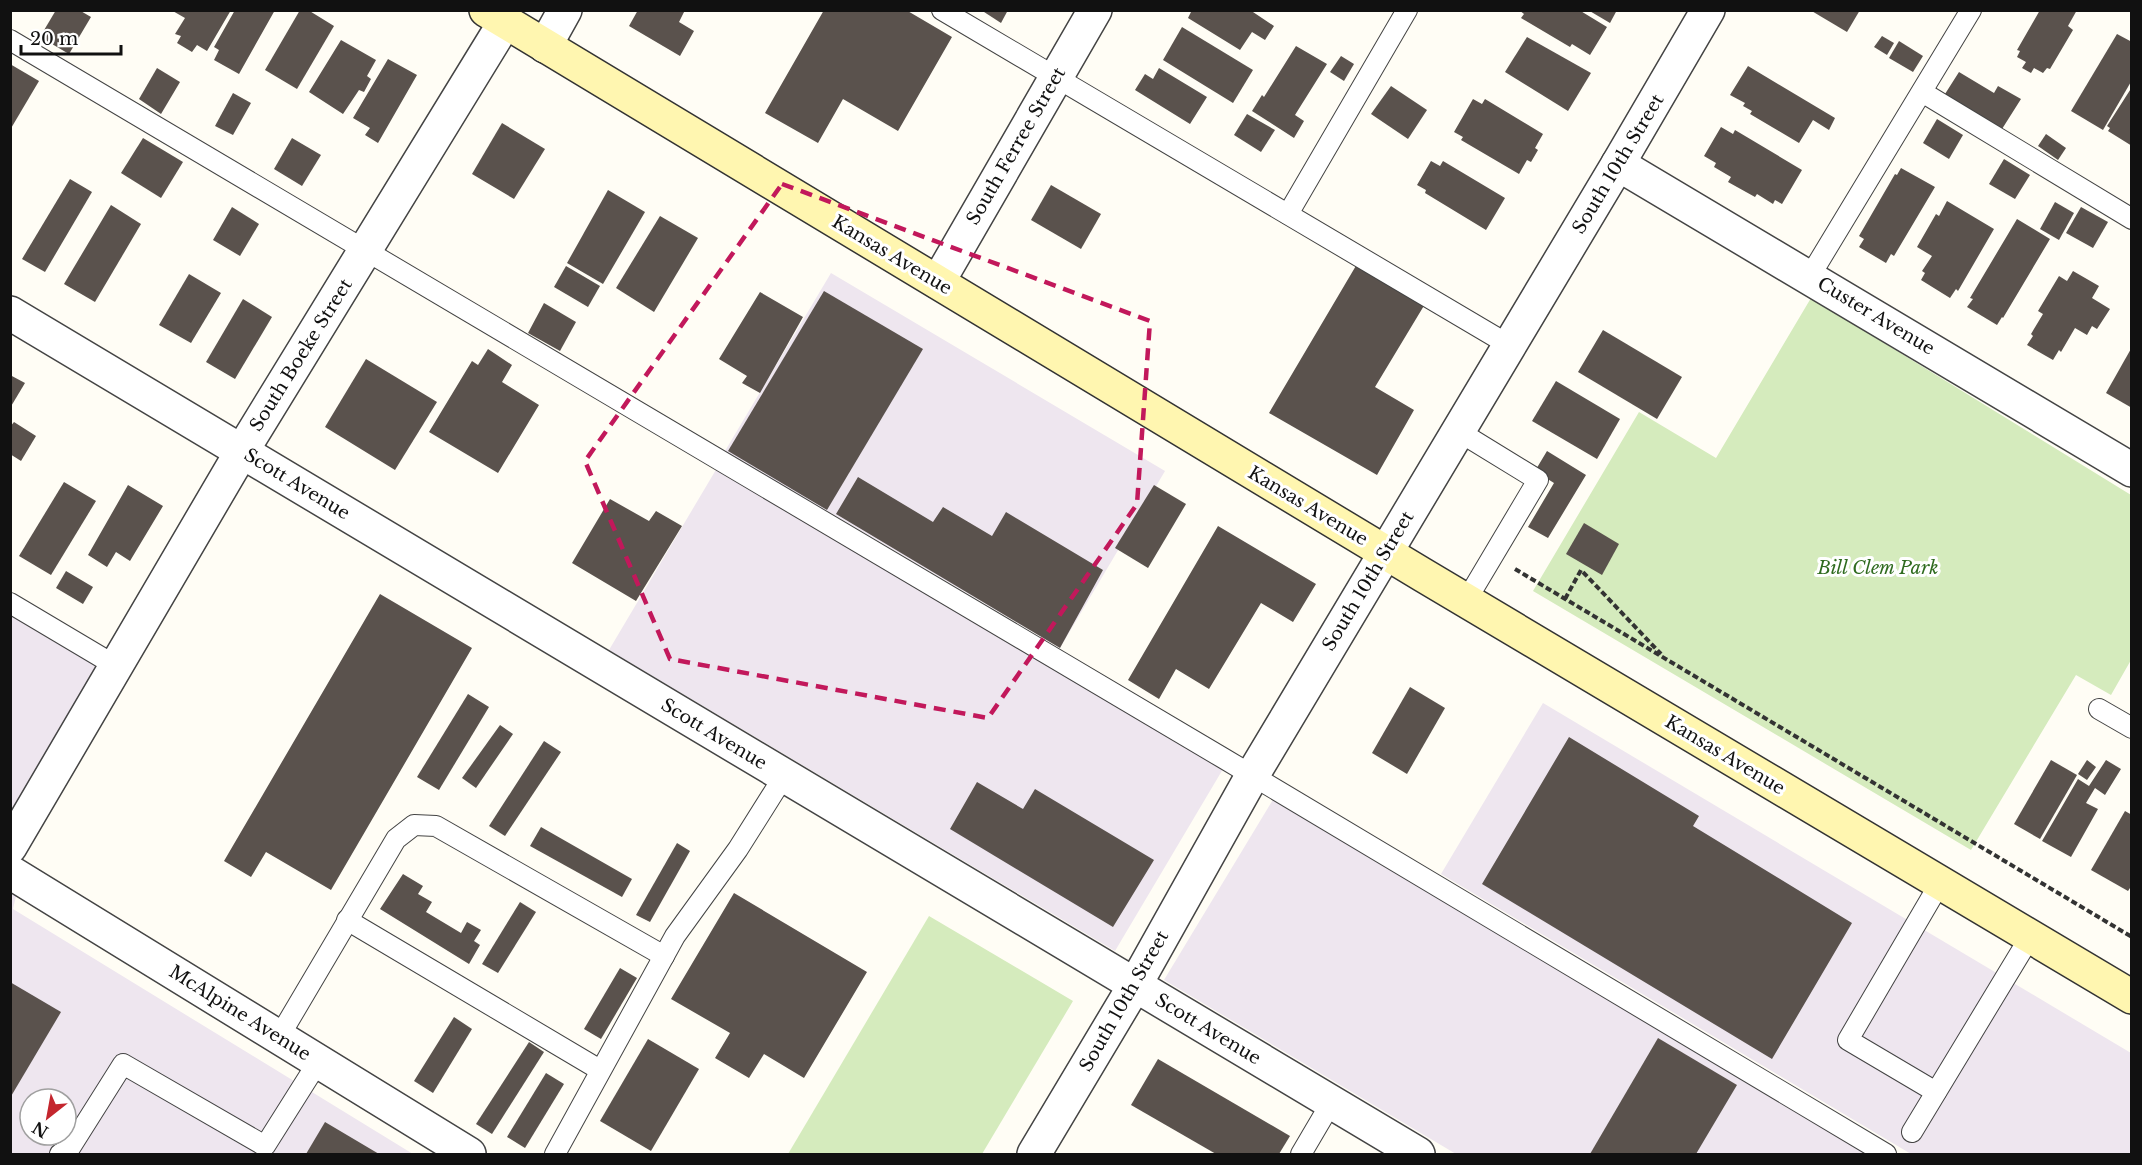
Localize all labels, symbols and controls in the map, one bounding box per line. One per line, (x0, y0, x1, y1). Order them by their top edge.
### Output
scale bar (21, 18, 122, 56)
text: 20 m (30, 28, 78, 50)
street label: South Ferree Street (962, 63, 1070, 229)
street label: South 10th Street (1568, 90, 1669, 238)
street label: Kansas Avenue (828, 211, 956, 299)
street label: Custer Avenue (1813, 272, 1939, 360)
street label: South Boeke Street (245, 274, 357, 435)
street label: Scott Avenue (240, 444, 354, 524)
street label: Kansas Avenue (1244, 462, 1372, 550)
street label: South 10th Street (1318, 507, 1419, 655)
park label: Bill Clem Park (1817, 557, 1938, 579)
street label: Scott Avenue (657, 694, 771, 774)
street label: Kansas Avenue (1661, 711, 1789, 799)
street label: South 10th Street (1075, 926, 1173, 1075)
street label: McAlpine Avenue (165, 961, 315, 1065)
street label: Scott Avenue (1151, 989, 1265, 1069)
north arrow (18, 1087, 78, 1147)
text: N (29, 1117, 52, 1142)

